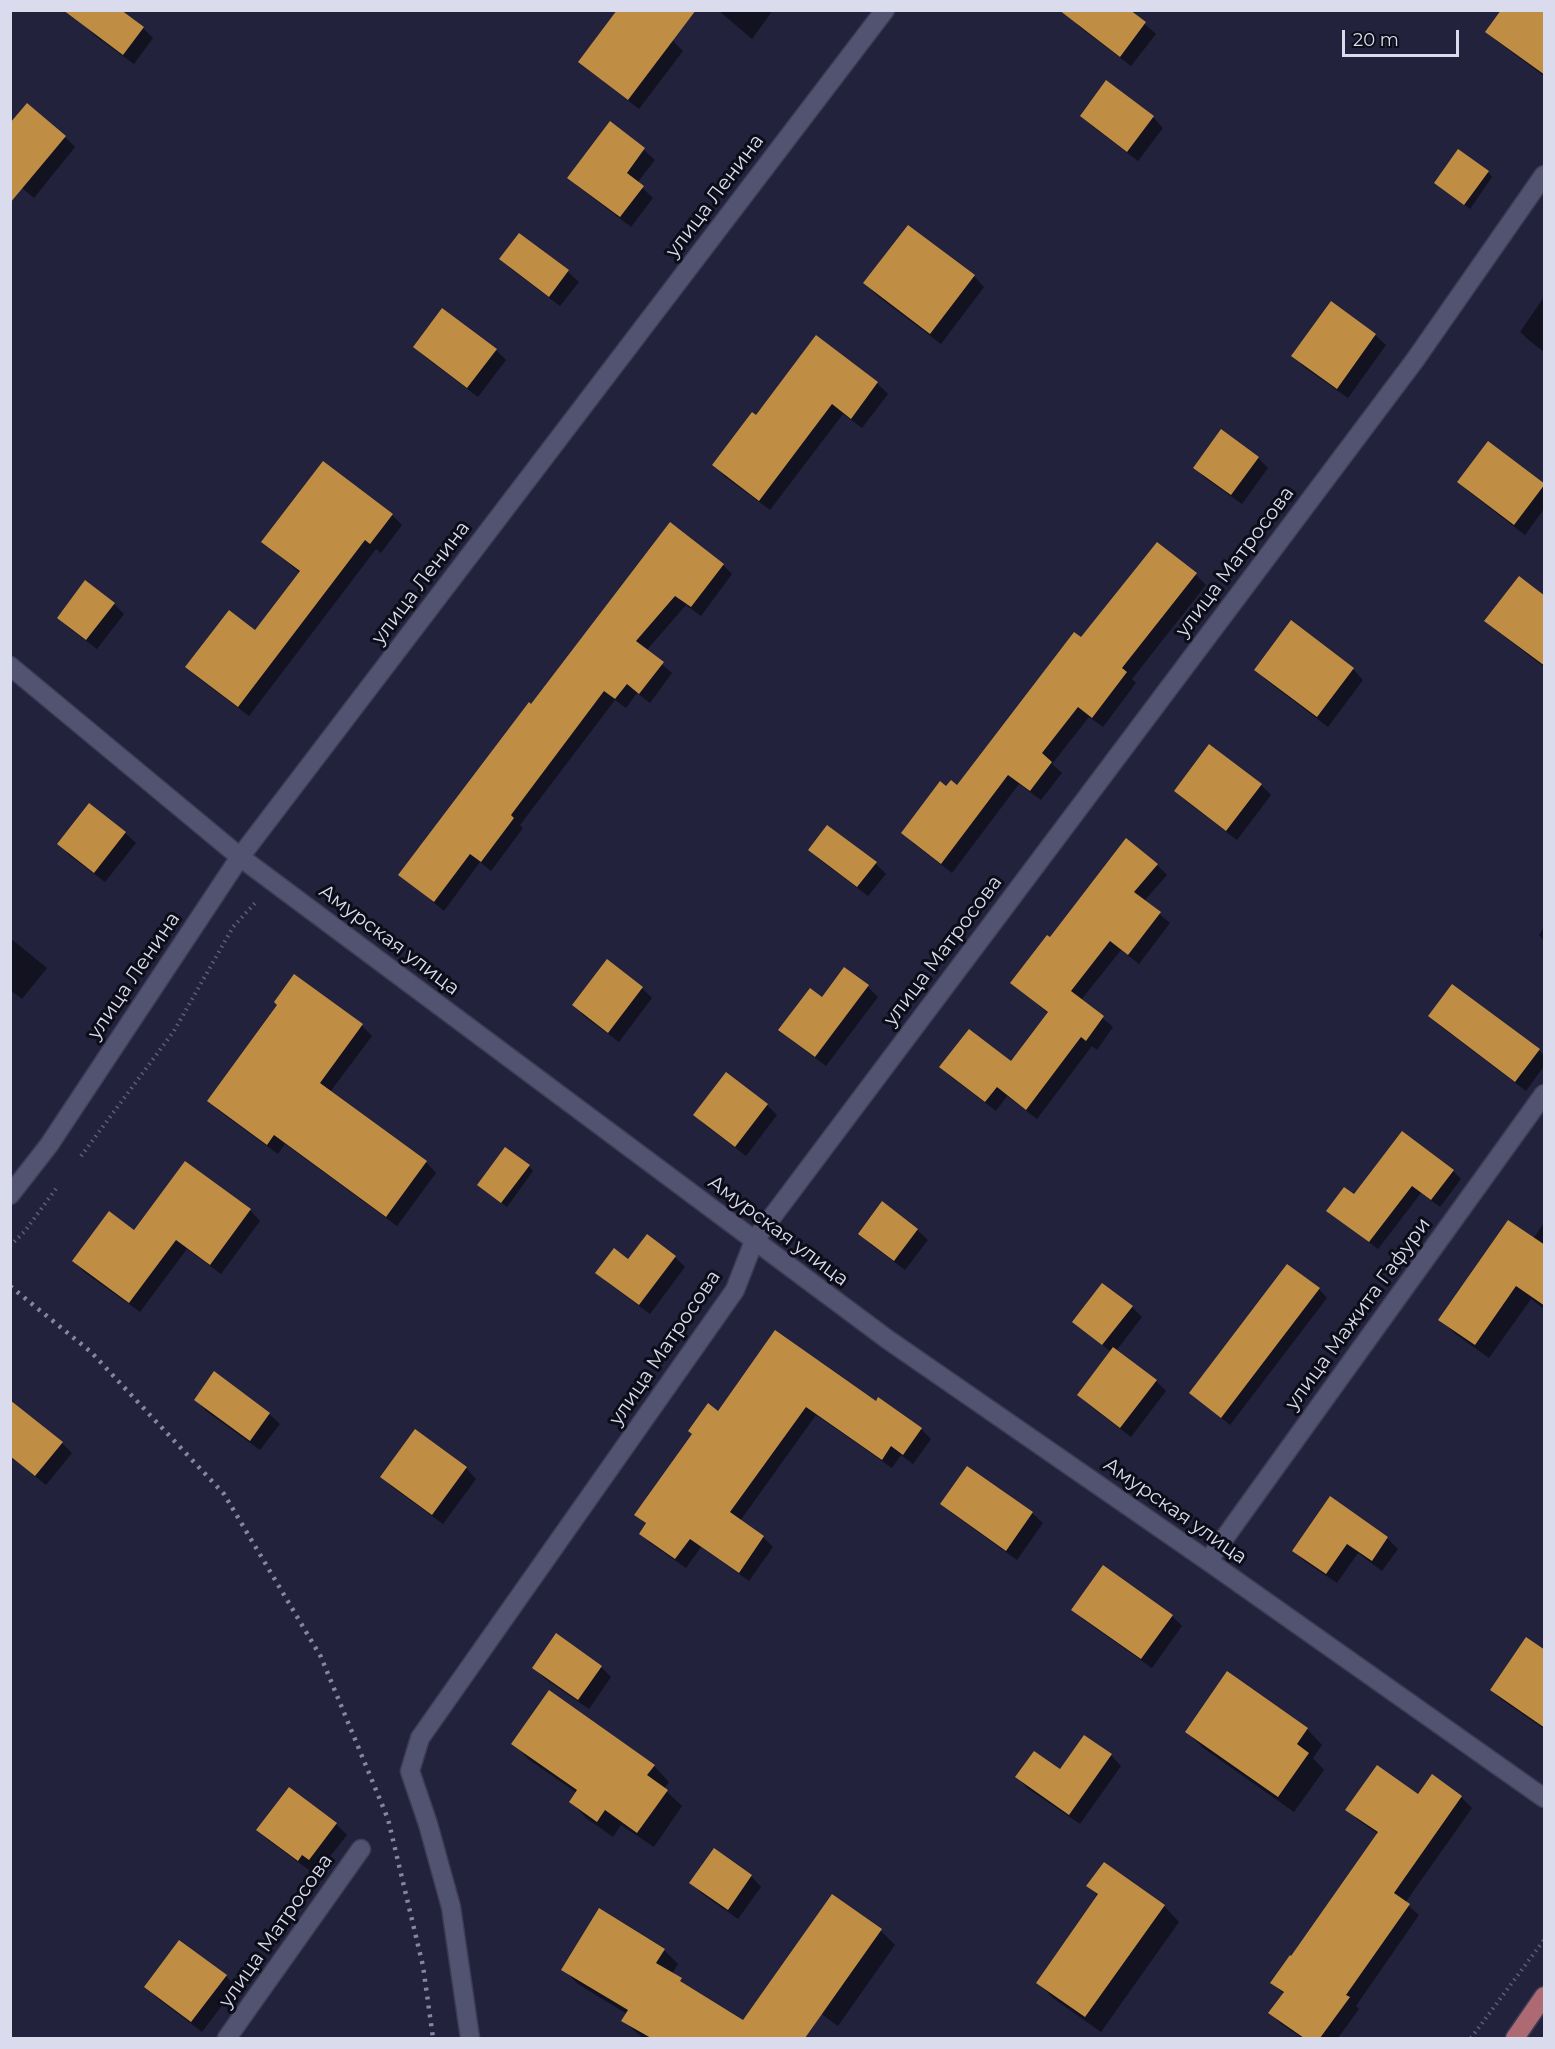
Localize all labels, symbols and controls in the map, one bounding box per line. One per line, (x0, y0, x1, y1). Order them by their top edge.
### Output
scale bar (1345, 18, 1462, 56)
text: 20 m (1353, 29, 1399, 51)
street label: улица Ленина (661, 130, 769, 262)
street label: улица Матросова (1171, 482, 1299, 642)
street label: улица Ленина (367, 517, 475, 649)
street label: улица Матросова (879, 871, 1007, 1031)
street label: Амурская улица (314, 879, 464, 1001)
street label: улица Ленина (83, 908, 185, 1044)
street label: Амурская улица (703, 1170, 853, 1292)
street label: улица Мажита Гафури (1280, 1213, 1436, 1415)
street label: улица Матросова (604, 1266, 726, 1430)
street label: Амурская улица (1099, 1453, 1251, 1569)
street label: улица Матросова (214, 1850, 338, 2012)

